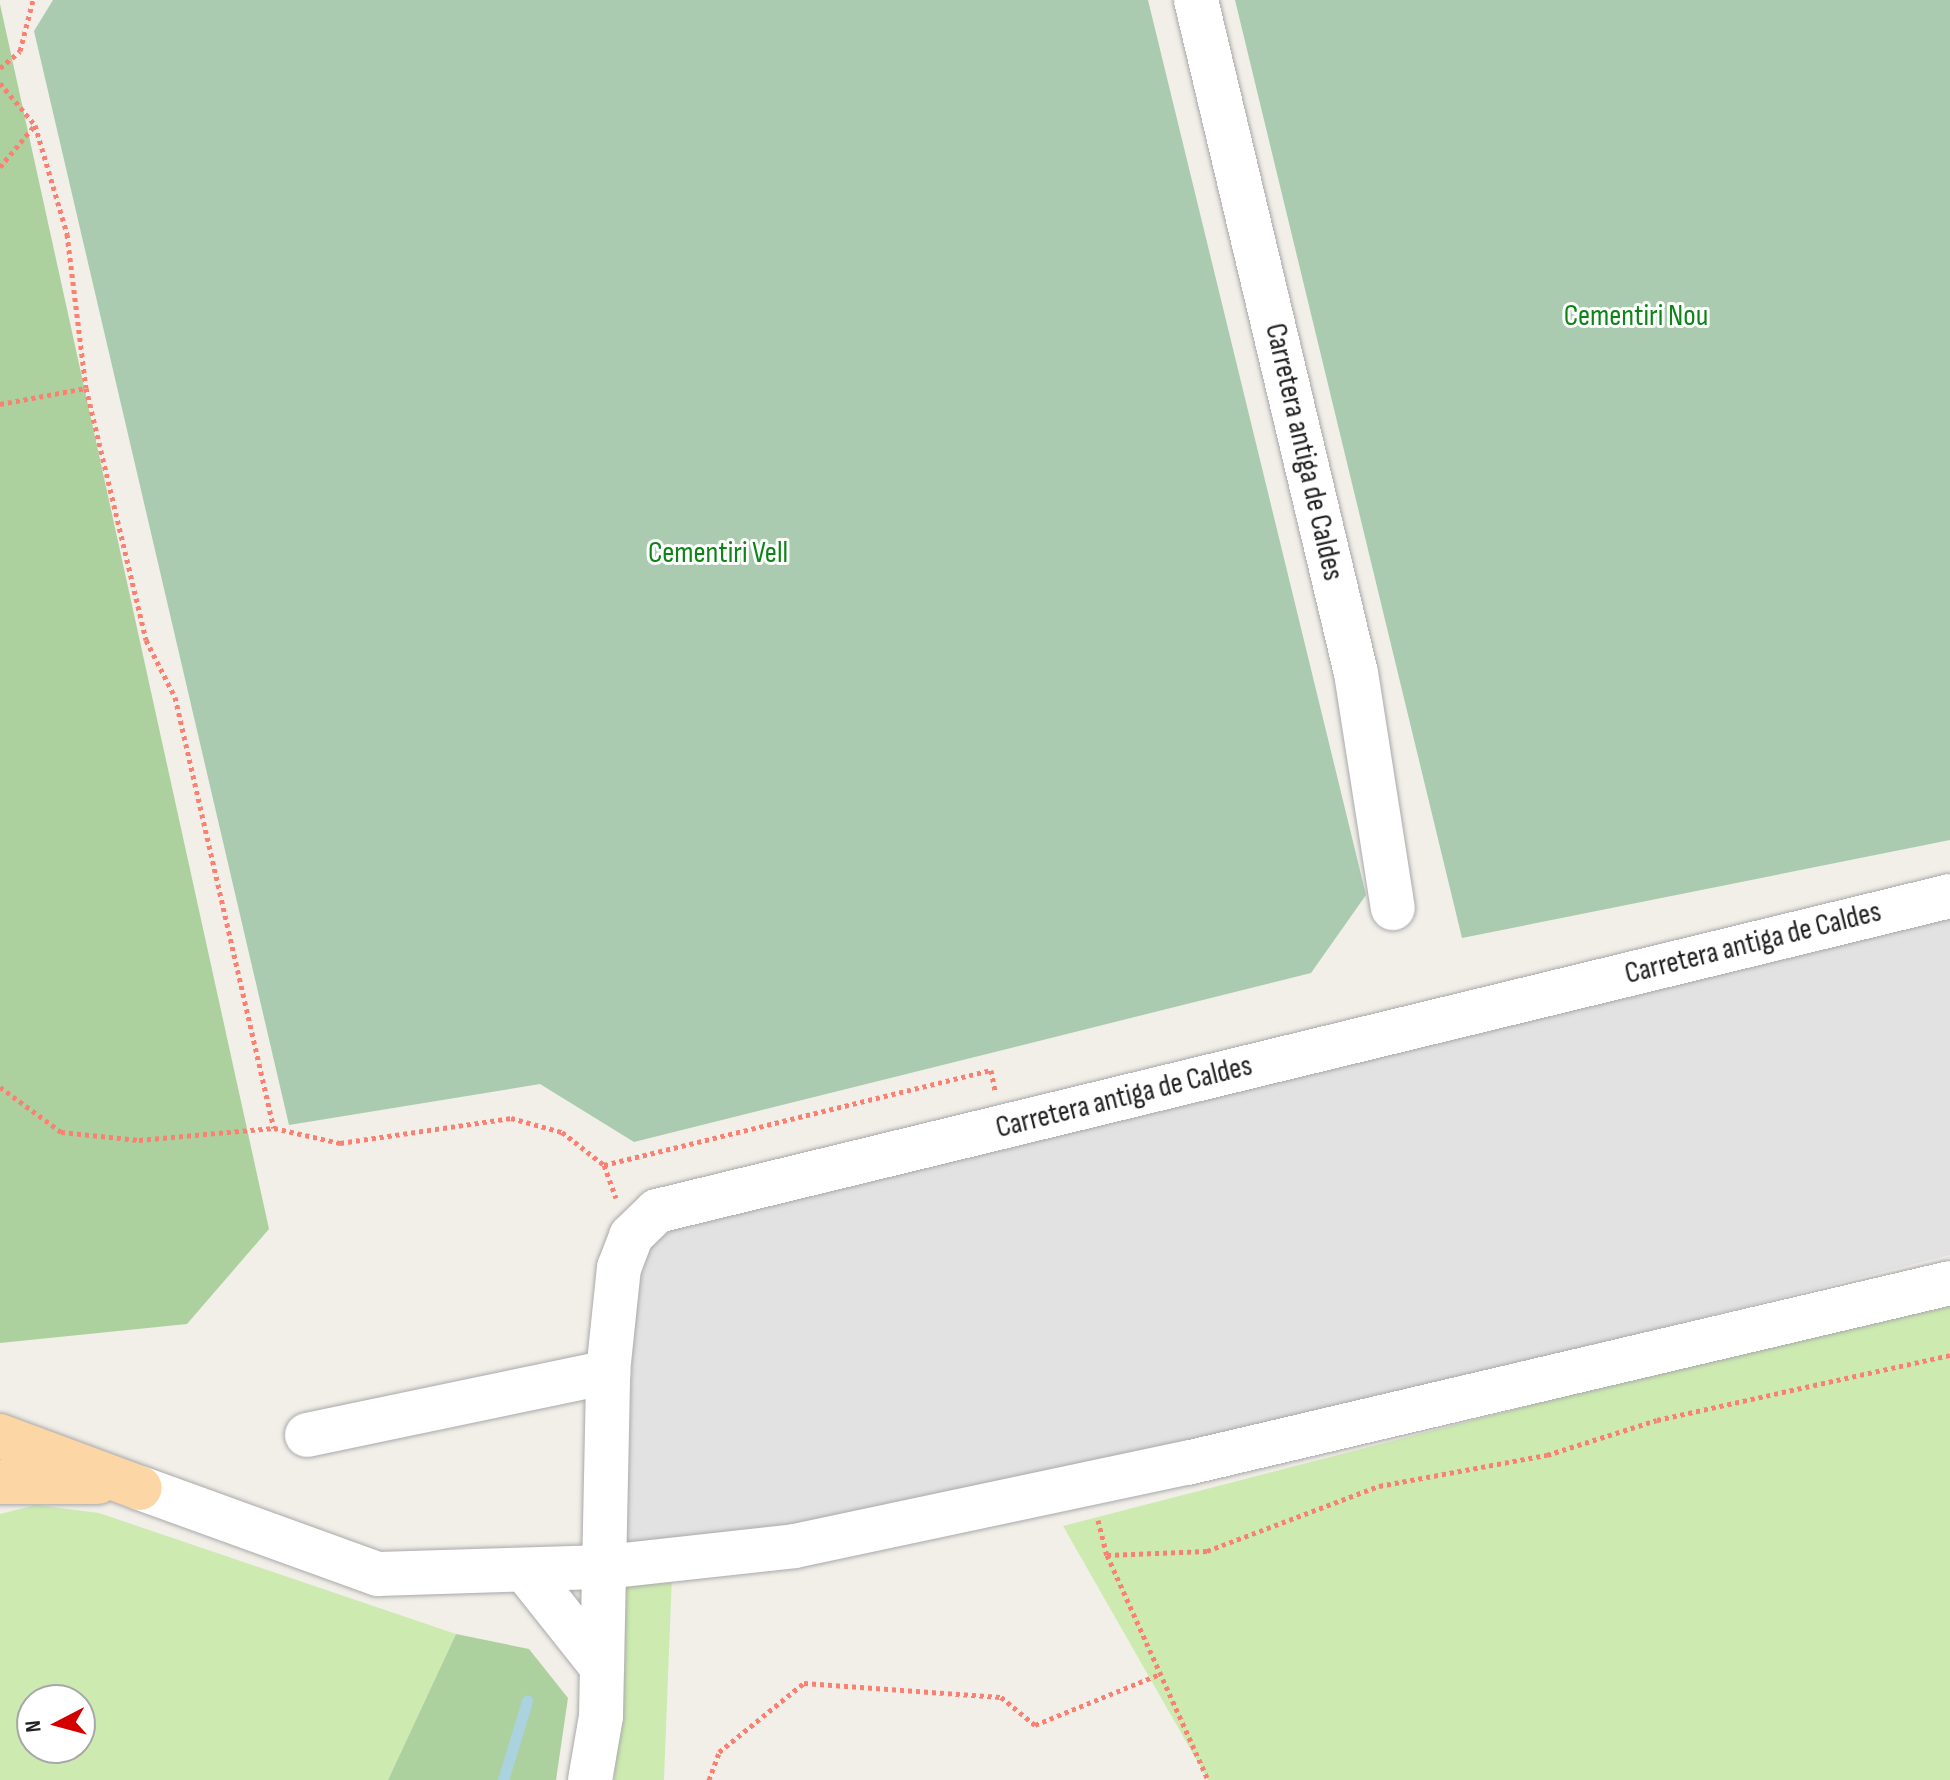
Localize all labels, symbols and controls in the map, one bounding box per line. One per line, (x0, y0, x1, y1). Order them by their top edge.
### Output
park label: Cementiri Nou (1564, 298, 1708, 334)
street label: Carretera antiga de Caldes (1257, 320, 1351, 584)
park label: Cementiri Vell (648, 535, 788, 571)
street label: Carretera antiga de Caldes (1621, 894, 1885, 992)
street label: Carretera antiga de Caldes (992, 1048, 1256, 1146)
north arrow (16, 1684, 96, 1764)
text: N (20, 1719, 48, 1734)

